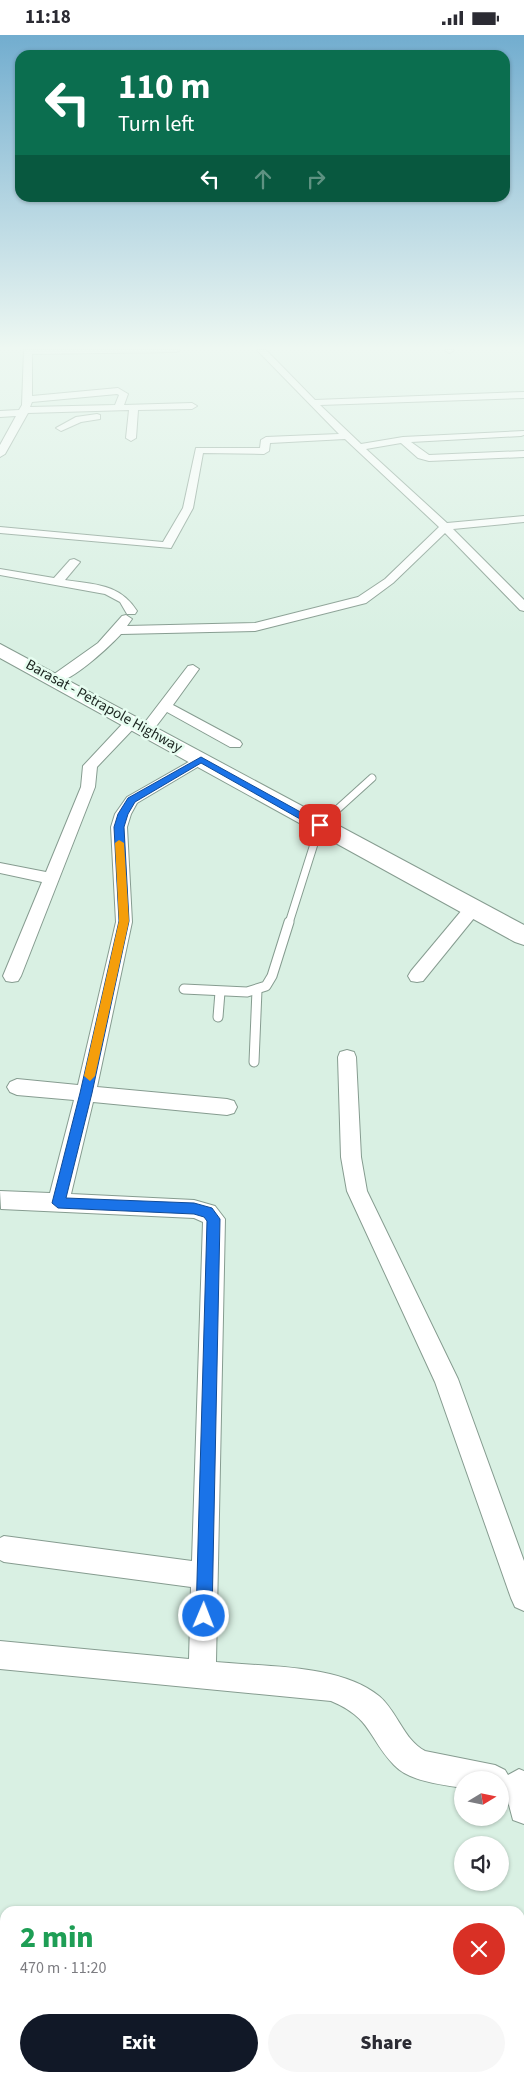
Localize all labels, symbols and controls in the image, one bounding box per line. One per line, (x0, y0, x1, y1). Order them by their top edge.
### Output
text: 11:18 (25, 4, 71, 31)
text: 110 m (118, 62, 210, 112)
icon: left (35, 70, 100, 135)
text: Turn left (118, 108, 194, 140)
icon: left (196, 165, 224, 193)
icon: ahead (249, 165, 277, 193)
icon: right (302, 165, 330, 193)
street label: Barasat - Petrapole Highway (22, 654, 186, 758)
pin (299, 804, 341, 846)
icon: arrive (306, 811, 334, 839)
position arrow (177, 1589, 229, 1641)
north arrow (454, 1771, 509, 1826)
map controls (454, 1771, 509, 1891)
button: sound (454, 1836, 509, 1891)
text: 2 min (20, 1916, 94, 1959)
button: close (453, 1923, 505, 1975)
text: 470 m · 11:20 (20, 1957, 107, 1979)
button: Exit (20, 2014, 258, 2072)
button: Share (268, 2014, 505, 2072)

